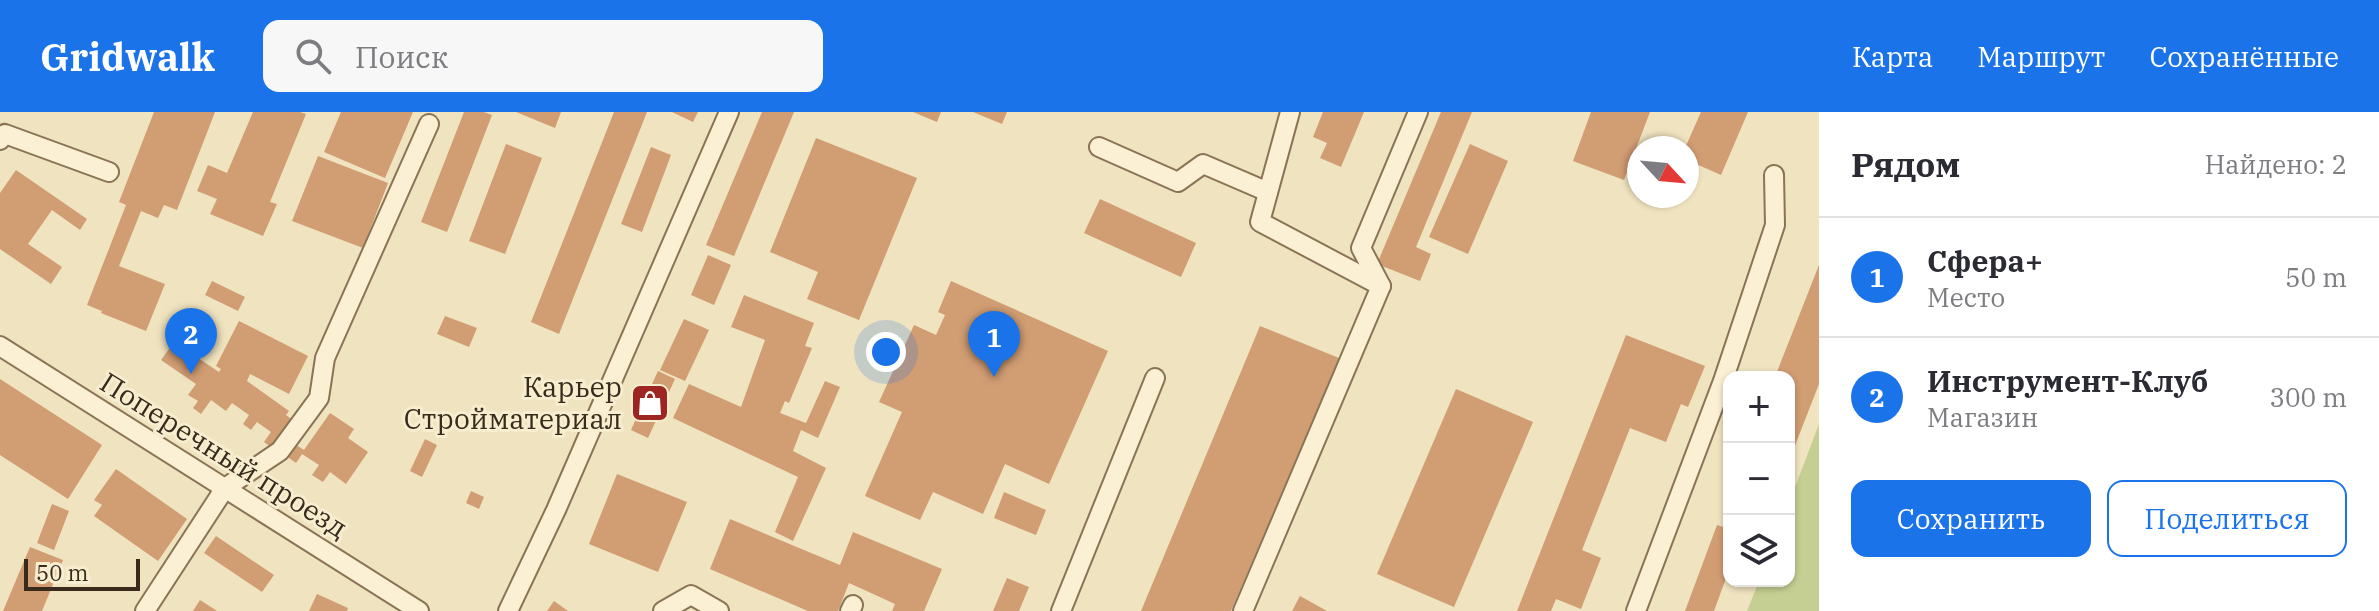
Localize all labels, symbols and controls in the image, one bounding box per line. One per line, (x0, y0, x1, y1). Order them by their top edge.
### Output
search box (263, 20, 823, 92)
text: Gridwalk (40, 32, 215, 81)
icon: search (291, 34, 335, 78)
text: Поиск (355, 37, 448, 76)
text: Карта (1852, 38, 1933, 75)
text: Маршрут (1977, 38, 2105, 75)
text: Сохранённые (2149, 38, 2339, 75)
north arrow (1627, 136, 1699, 208)
text: Рядом (1851, 142, 1960, 186)
text: Найдено: 2 (2205, 147, 2347, 181)
text: Сфера+ (1927, 241, 2043, 280)
text: 1 (1869, 260, 1885, 294)
text: 50 m (2285, 260, 2347, 294)
text: Место (1927, 280, 2005, 314)
pin: 2 (165, 308, 217, 374)
pin: 1 (968, 311, 1020, 377)
your location (866, 332, 906, 372)
text: Инструмент-Клуб (1927, 361, 2208, 400)
street label: Поперечный проезд (94, 363, 355, 546)
place label: Карьер Стройматериал (404, 368, 622, 437)
map controls (1723, 371, 1795, 587)
button: + (1723, 371, 1795, 443)
text: 2 (1869, 380, 1885, 414)
text: 300 m (2269, 380, 2347, 414)
shop icon: Карьер Стройматериал (629, 382, 671, 424)
text: Магазин (1927, 400, 2038, 434)
button: − (1723, 443, 1795, 515)
button: Сохранить (1851, 480, 2091, 557)
button: Поделиться (2107, 480, 2347, 557)
button: layers (1723, 515, 1795, 587)
scale bar (24, 555, 140, 591)
text: 50 m (36, 558, 88, 587)

